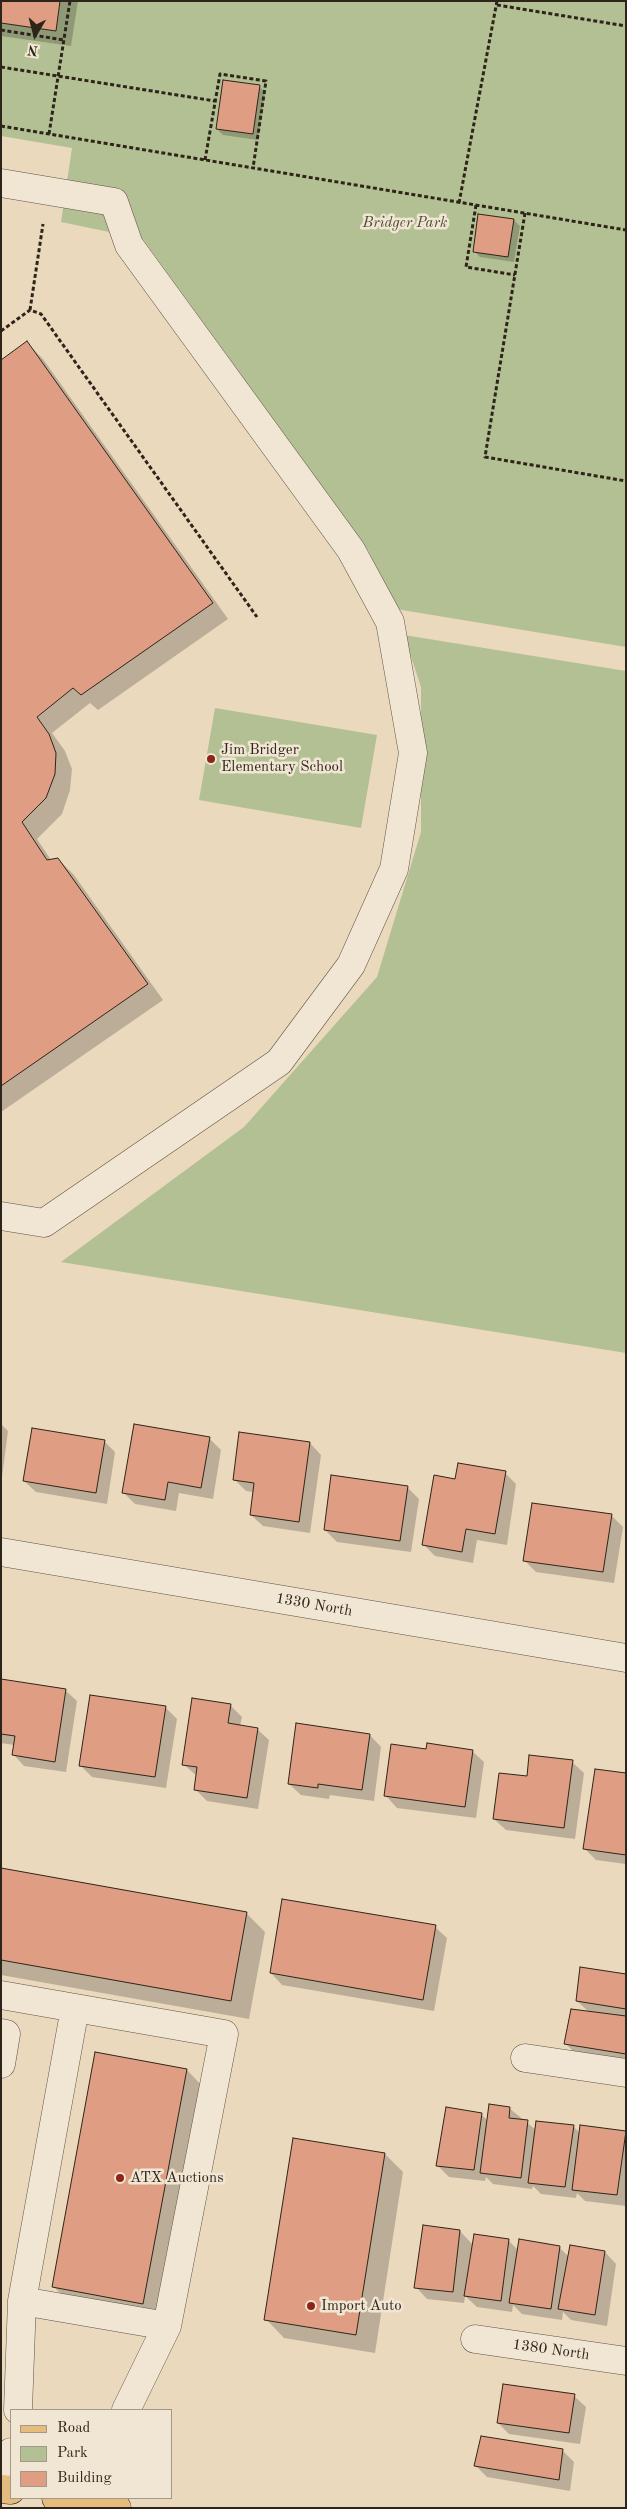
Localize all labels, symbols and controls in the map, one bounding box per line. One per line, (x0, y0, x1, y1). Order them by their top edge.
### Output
north arrow (10, 10, 60, 60)
text: N (27, 42, 39, 58)
park label: Bridger Park (363, 214, 447, 232)
place label: Jim Bridger Elementary School (221, 741, 343, 776)
marker: Jim Bridger Elementary School (205, 753, 217, 765)
street label: 1330 North (274, 1589, 354, 1621)
place label: ATX Auctions (130, 2169, 224, 2187)
marker: ATX Auctions (114, 2172, 126, 2184)
place label: Import Auto (321, 2297, 402, 2315)
marker: Import Auto (305, 2300, 317, 2312)
street label: 1380 North (511, 2336, 591, 2364)
legend (10, 2409, 172, 2499)
text: Road (57, 2421, 90, 2436)
text: Park (57, 2446, 88, 2461)
text: Building (57, 2471, 112, 2486)

